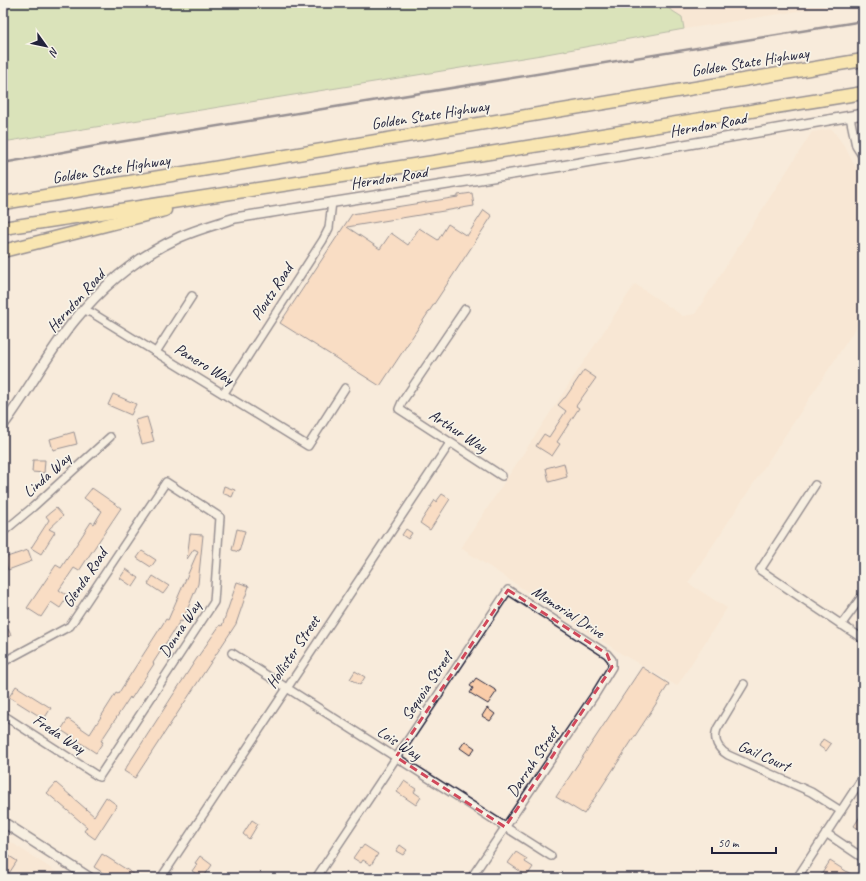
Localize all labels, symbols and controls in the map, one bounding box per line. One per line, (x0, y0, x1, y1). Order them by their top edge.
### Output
north arrow (26, 26, 66, 66)
street label: Golden State Highway (690, 43, 812, 81)
text: N (45, 45, 62, 60)
street label: Golden State Highway (370, 96, 492, 134)
street label: Herndon Road (668, 108, 751, 142)
street label: Golden State Highway (51, 150, 173, 188)
street label: Herndon Road (349, 162, 432, 194)
street label: Ploutz Road (246, 258, 299, 324)
street label: Herndon Road (43, 263, 111, 337)
street label: Panero Way (171, 339, 239, 390)
street label: Arthur Way (425, 405, 492, 458)
street label: Linda Way (19, 447, 76, 502)
street label: Glenda Road (58, 542, 114, 611)
street label: Memorial Drive (528, 581, 609, 644)
street label: Donna Way (154, 596, 206, 661)
street label: Hollister Street (261, 611, 325, 692)
street label: Sequoia Street (397, 646, 459, 724)
street label: Freda Way (29, 710, 90, 759)
street label: Lois Way (373, 721, 426, 765)
street label: Darrah Street (502, 721, 565, 801)
street label: Gail Court (735, 736, 796, 777)
scale bar (712, 829, 776, 855)
text: 50 m (718, 835, 740, 851)

